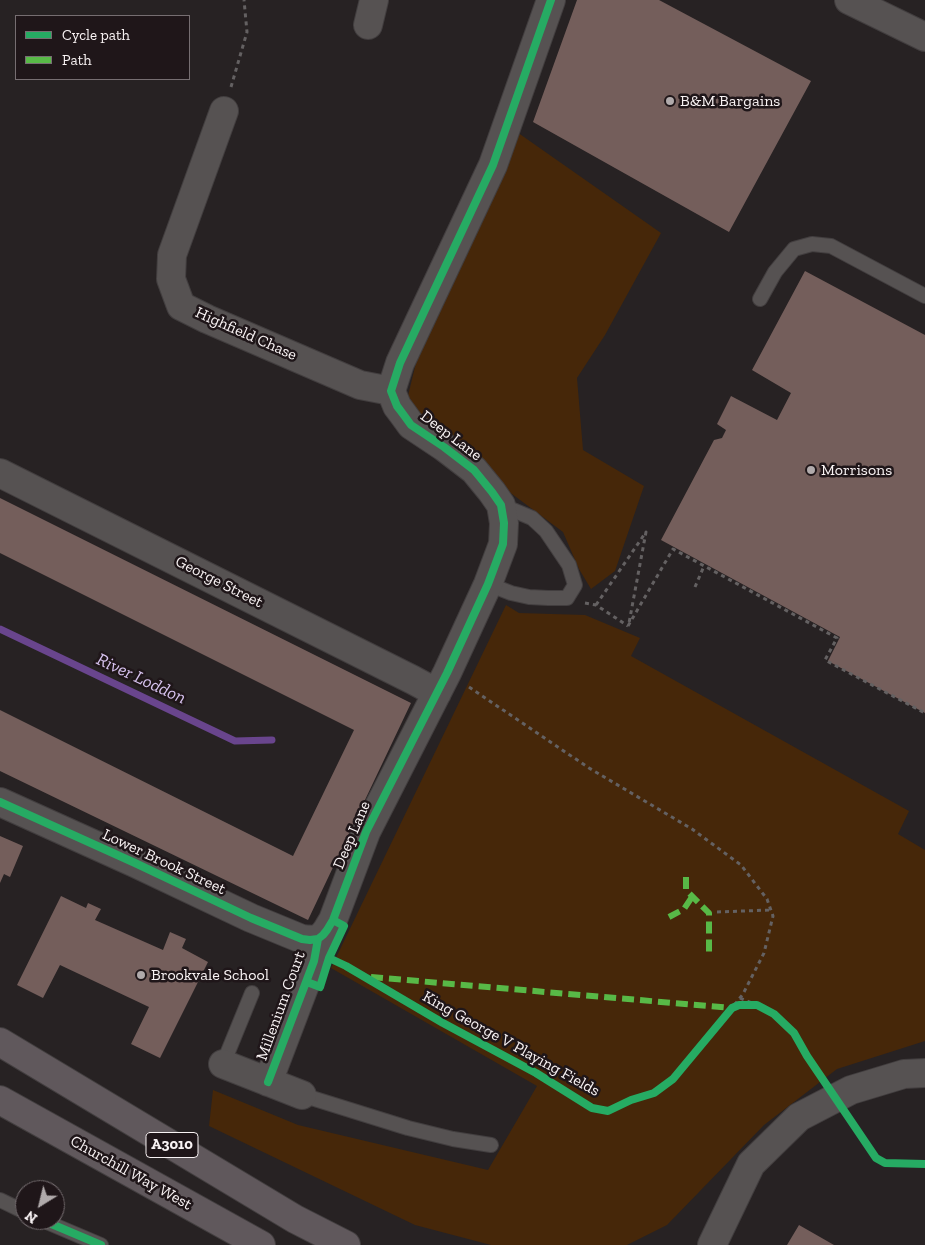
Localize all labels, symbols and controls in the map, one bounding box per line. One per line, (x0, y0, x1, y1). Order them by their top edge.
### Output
legend (15, 15, 190, 80)
text: Cycle path (62, 26, 130, 44)
text: Path (62, 51, 92, 69)
place label: B&M Bargains (680, 91, 780, 111)
marker: B&M Bargains (664, 95, 676, 107)
street label: Highfield Chase (192, 303, 300, 365)
street label: Deep Lane (417, 407, 485, 465)
place label: Morrisons (821, 460, 892, 480)
marker: Morrisons (805, 464, 817, 476)
street label: George Street (172, 552, 266, 612)
water label: River Loddon (93, 649, 189, 709)
street label: Deep Lane (329, 798, 375, 872)
street label: Lower Brook Street (99, 825, 229, 899)
street label: Millenium Court (252, 949, 310, 1063)
place label: Brookvale School (151, 965, 269, 985)
marker: Brookvale School (135, 969, 147, 981)
street label: King George V Playing Fields (419, 987, 603, 1101)
street label: Churchill Way West (67, 1132, 195, 1214)
road number: A3010 (146, 1132, 198, 1158)
north arrow (15, 1180, 65, 1230)
text: N (22, 1207, 41, 1227)

